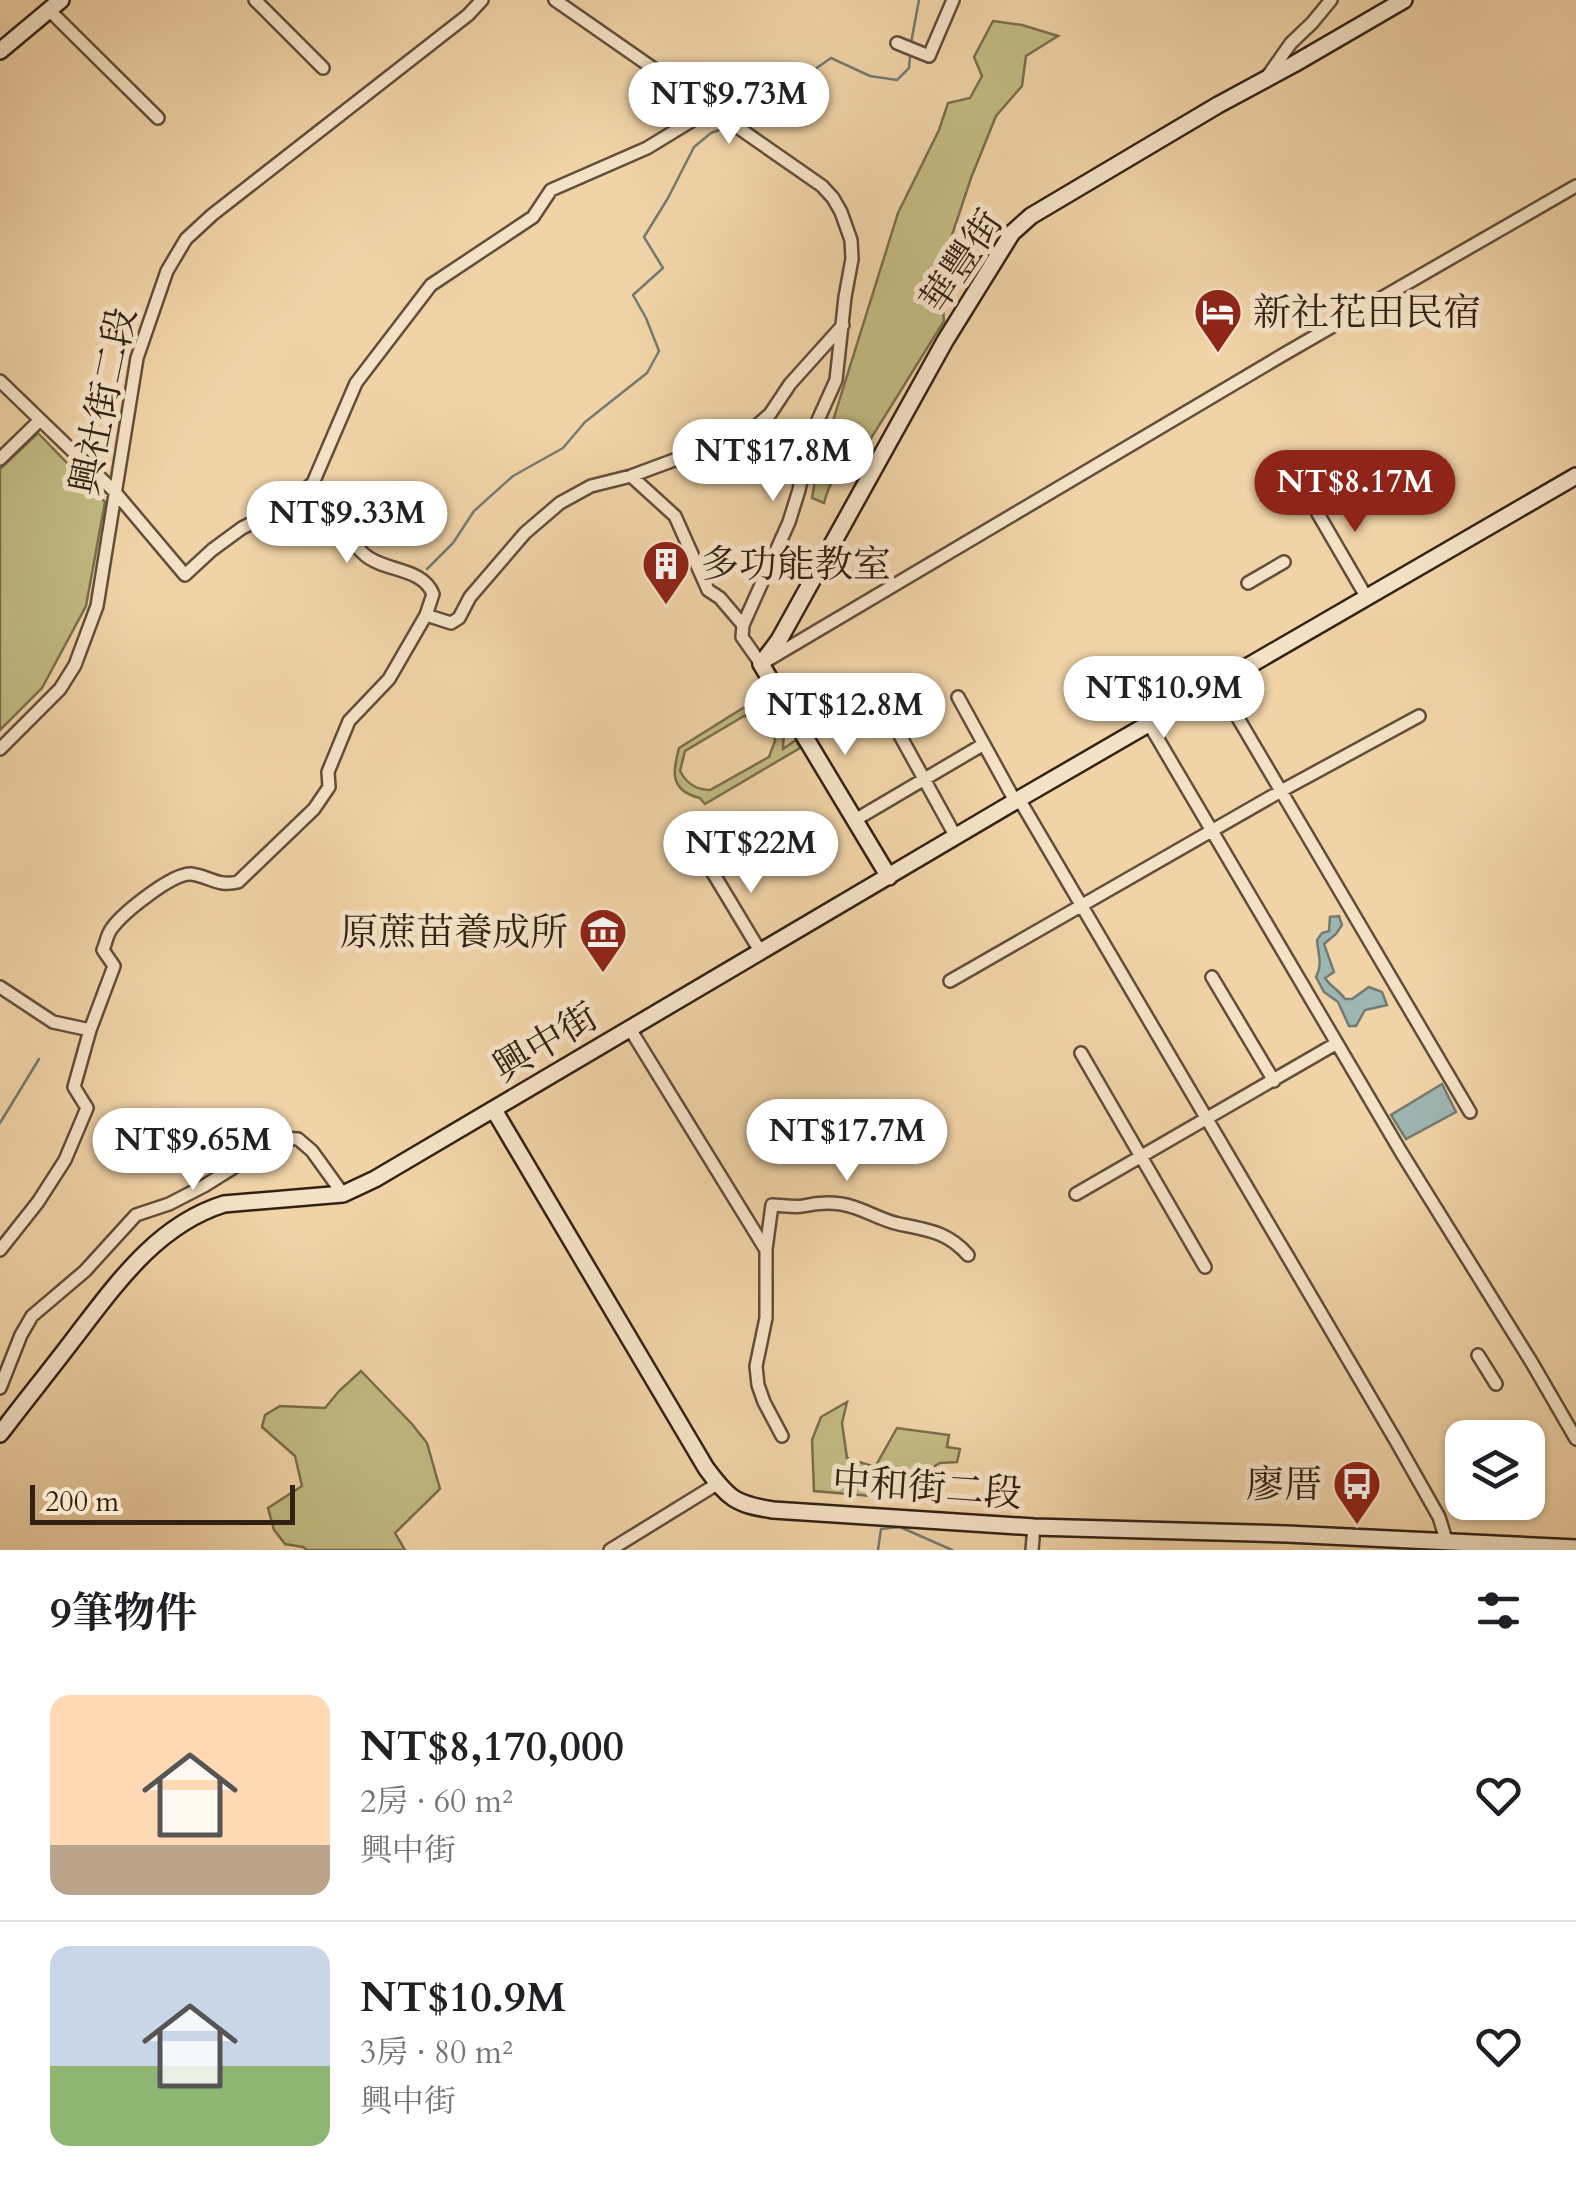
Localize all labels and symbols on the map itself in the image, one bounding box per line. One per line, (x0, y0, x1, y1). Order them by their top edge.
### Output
pin: NT$9.73M (626, 62, 832, 147)
street label: 華豐街 (908, 200, 1015, 323)
hotel icon: 新社花田民宿 (1192, 286, 1244, 354)
place label: 新社花田民宿 (1253, 287, 1481, 339)
street label: 興社街二段 (59, 303, 149, 500)
pin: NT$17.8M (670, 419, 876, 504)
pin: NT$8.17M (1252, 450, 1458, 535)
pin: NT$9.33M (244, 481, 450, 566)
building icon: 多功能教室 (640, 538, 692, 606)
place label: 多功能教室 (701, 539, 891, 591)
pin: NT$10.9M (1061, 656, 1267, 741)
pin: NT$12.8M (742, 673, 948, 758)
pin: NT$22M (670, 811, 832, 896)
museum icon: 原蔗苗養成所 (577, 906, 629, 974)
place label: 原蔗苗養成所 (340, 907, 568, 959)
street label: 興中街 (483, 991, 608, 1095)
pin: NT$17.7M (744, 1099, 950, 1184)
pin: NT$9.65M (90, 1108, 296, 1193)
street label: 中和街二段 (830, 1455, 1024, 1521)
bus stop icon: 廖厝 (1331, 1458, 1383, 1526)
place label: 廖厝 (1246, 1459, 1322, 1511)
scale bar (30, 1480, 295, 1524)

